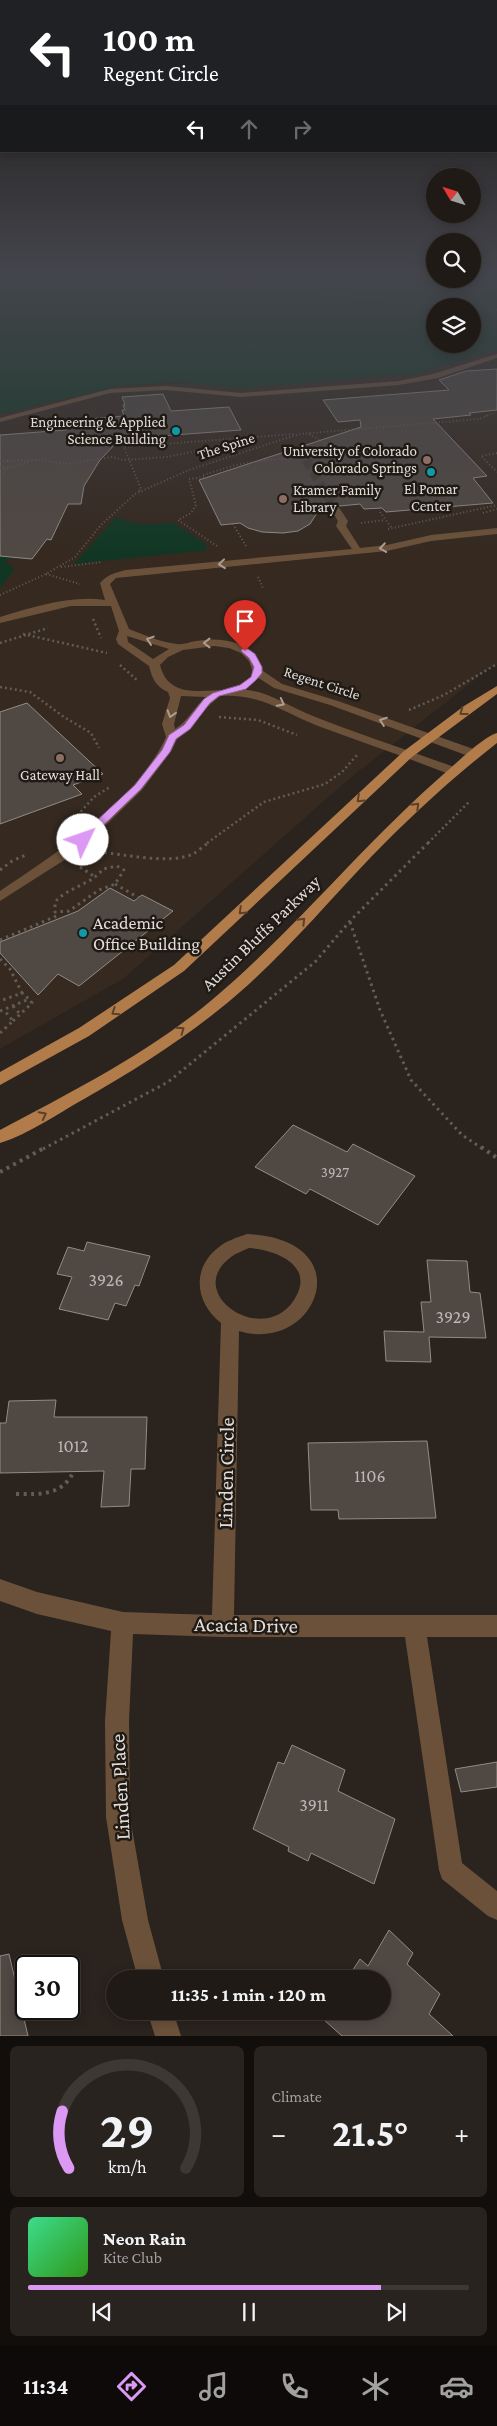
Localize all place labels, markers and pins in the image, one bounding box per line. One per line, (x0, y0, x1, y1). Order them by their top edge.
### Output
place label: Engineering & Applied Science Building (30, 414, 166, 448)
marker: Engineering & Applied Science Building (170, 425, 182, 437)
place label: University of Colorado Colorado Springs (283, 443, 417, 477)
marker: University of Colorado Colorado Springs (421, 454, 433, 466)
marker: El Pomar Center (425, 466, 437, 478)
place label: El Pomar Center (404, 481, 459, 514)
place label: Kramer Family Library (293, 482, 381, 516)
marker: Kramer Family Library (277, 493, 289, 505)
pin (224, 600, 266, 651)
marker: Gateway Hall (54, 752, 66, 764)
place label: Gateway Hall (20, 767, 100, 784)
place label: Academic Office Building (93, 913, 200, 954)
marker: Academic Office Building (77, 927, 89, 939)

